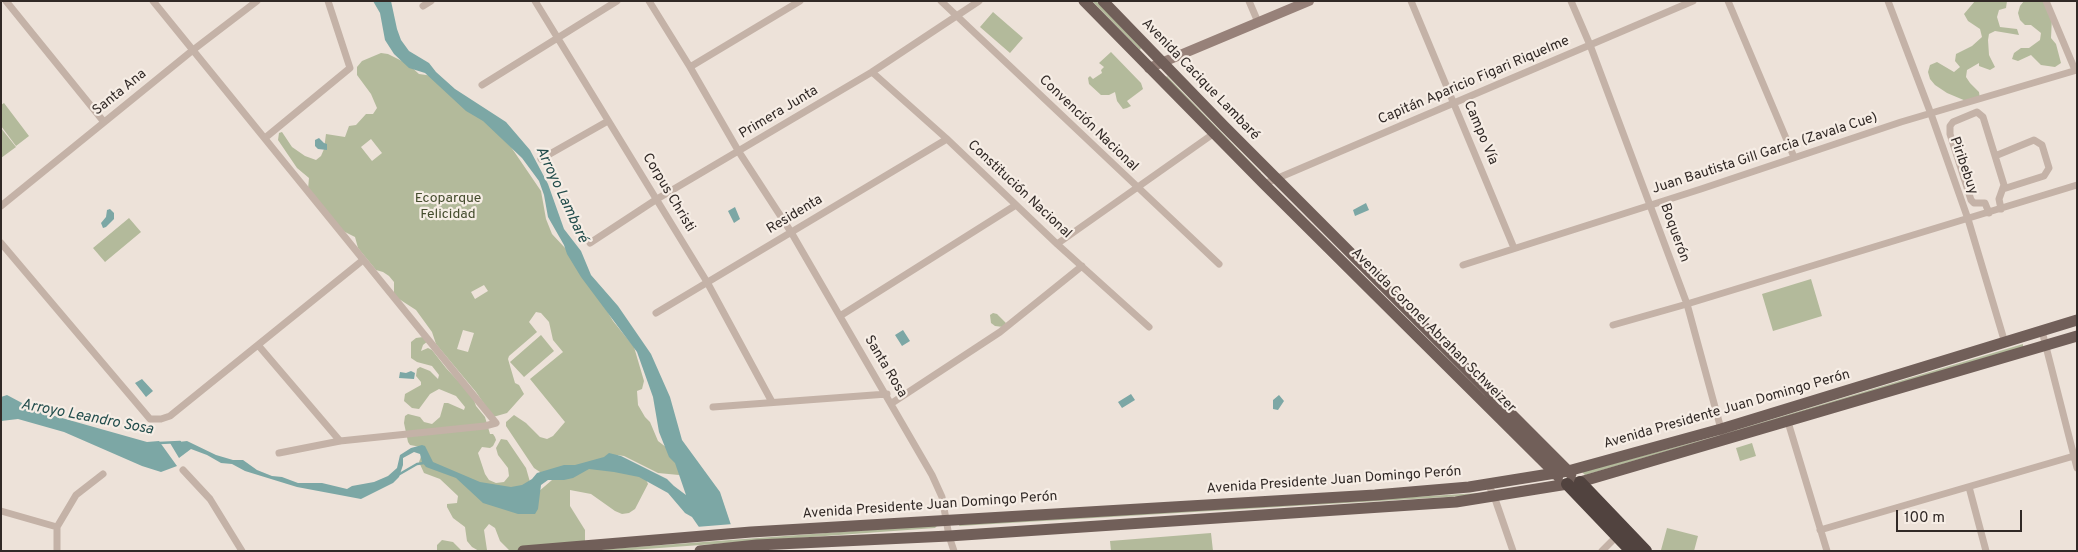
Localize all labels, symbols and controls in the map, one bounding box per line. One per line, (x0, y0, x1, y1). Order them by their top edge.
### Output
street label: Avenida Cacique Lambaré (1137, 16, 1263, 144)
street label: Capitán Aparicio Figari Riquelme (1376, 33, 1572, 129)
street label: Santa Ana (90, 66, 150, 120)
street label: Convención Nacional (1035, 72, 1141, 176)
street label: Primera Junta (736, 83, 822, 143)
street label: Campo Vía (1459, 98, 1501, 168)
street label: Juan Bautista Gill Garcia (Zavala Cue) (1650, 110, 1880, 198)
street label: Piribebuy (1945, 135, 1981, 197)
street label: Constitución Nacional (963, 137, 1075, 243)
water label: Arroyo Lambaré (531, 144, 591, 246)
street label: Corpus Christi (638, 151, 698, 235)
park label: Ecoparque Felicidad (415, 191, 481, 223)
street label: Residenta (764, 192, 826, 238)
street label: Boquerón (1656, 201, 1692, 265)
street label: Avenida Coronel Abrahan Schweizer (1347, 245, 1519, 417)
street label: Santa Rosa (860, 333, 910, 401)
street label: Avenida Presidente Juan Domingo Perón (1602, 367, 1852, 453)
water label: Arroyo Leandro Sosa (19, 396, 155, 440)
street label: Avenida Presidente Juan Domingo Perón (1206, 464, 1462, 498)
street label: Avenida Presidente Juan Domingo Perón (802, 489, 1058, 523)
scale bar (1898, 500, 2024, 532)
text: 100 m (1904, 509, 1945, 528)

